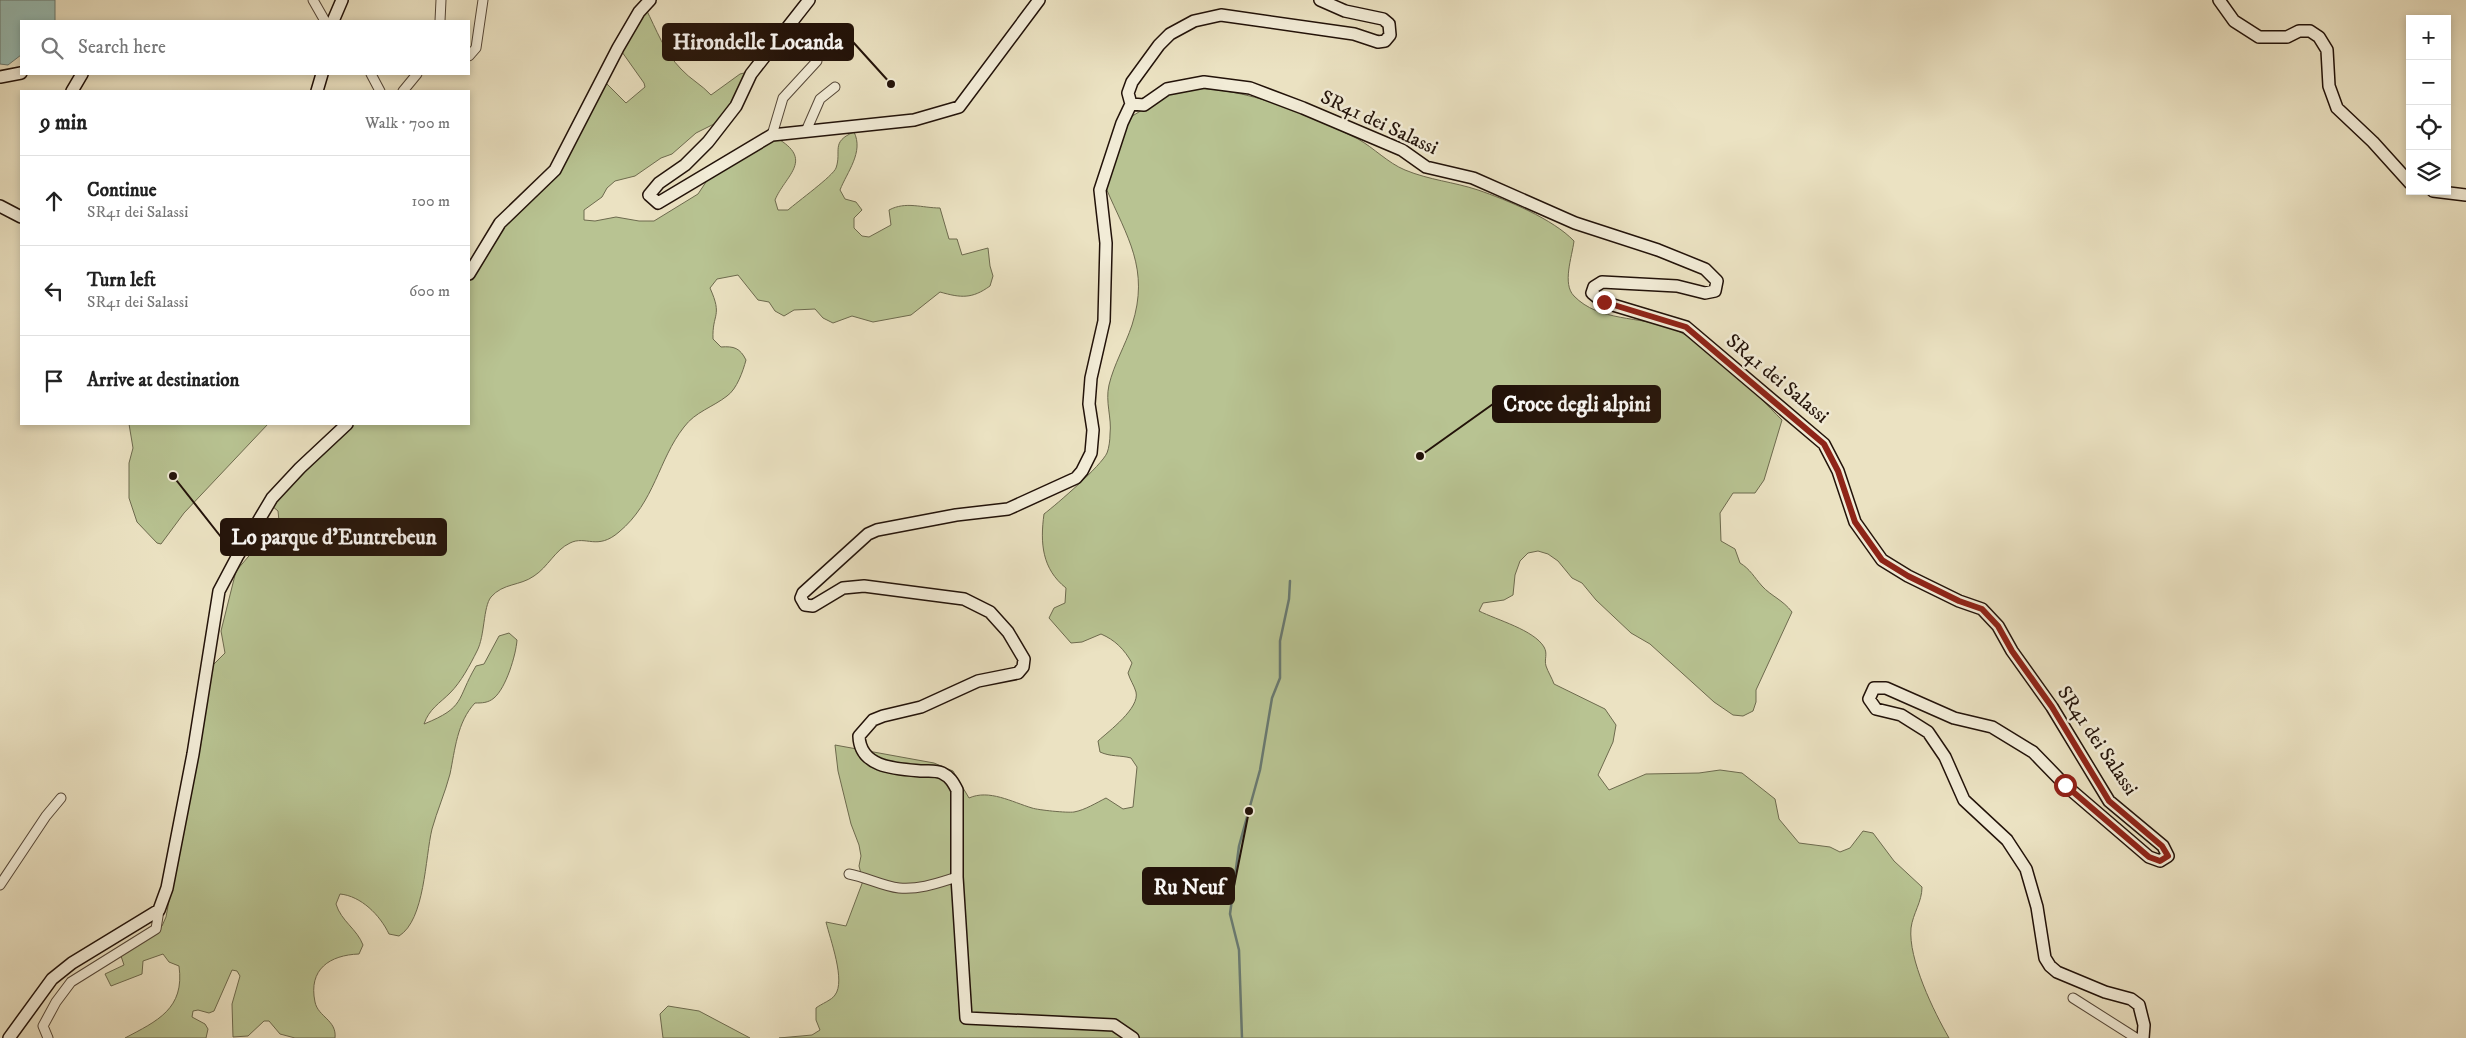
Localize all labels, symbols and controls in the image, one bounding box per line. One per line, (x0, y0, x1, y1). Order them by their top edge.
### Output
map controls (2406, 15, 2451, 195)
button: + (2406, 15, 2451, 60)
search box (20, 20, 470, 75)
callout: Hirondelle Locanda (663, 24, 853, 60)
text: Hirondelle Locanda (673, 30, 844, 56)
icon: search (38, 34, 66, 62)
text: Search here (78, 36, 166, 59)
button: − (2406, 60, 2451, 105)
street label: SR41 dei Salassi (1316, 85, 1442, 161)
button: locate (2406, 105, 2451, 150)
text: 9 min (40, 110, 87, 136)
text: Walk · 700 m (365, 113, 450, 133)
button: layers (2406, 150, 2451, 195)
text: Continue (87, 179, 157, 202)
icon: ahead (40, 187, 68, 215)
text: 100 m (412, 191, 450, 211)
text: SR41 dei Salassi (87, 202, 188, 222)
text: Turn left (87, 269, 156, 292)
icon: left (40, 277, 68, 305)
text: 600 m (409, 281, 450, 301)
route end (1593, 291, 1616, 314)
text: SR41 dei Salassi (87, 292, 188, 312)
street label: SR41 dei Salassi (1720, 329, 1834, 429)
icon: arrive (40, 367, 68, 395)
text: Arrive at destination (87, 369, 239, 392)
callout: Croce degli alpini (1493, 386, 1660, 422)
text: Croce degli alpini (1503, 392, 1651, 418)
callout: Lo parque d'Euntrebeun (221, 519, 446, 555)
text: Lo parque d'Euntrebeun (231, 525, 438, 551)
street label: SR41 dei Salassi (2051, 682, 2143, 800)
route start (2054, 774, 2077, 797)
callout: Ru Neuf (1143, 868, 1234, 904)
text: Ru Neuf (1154, 875, 1228, 901)

